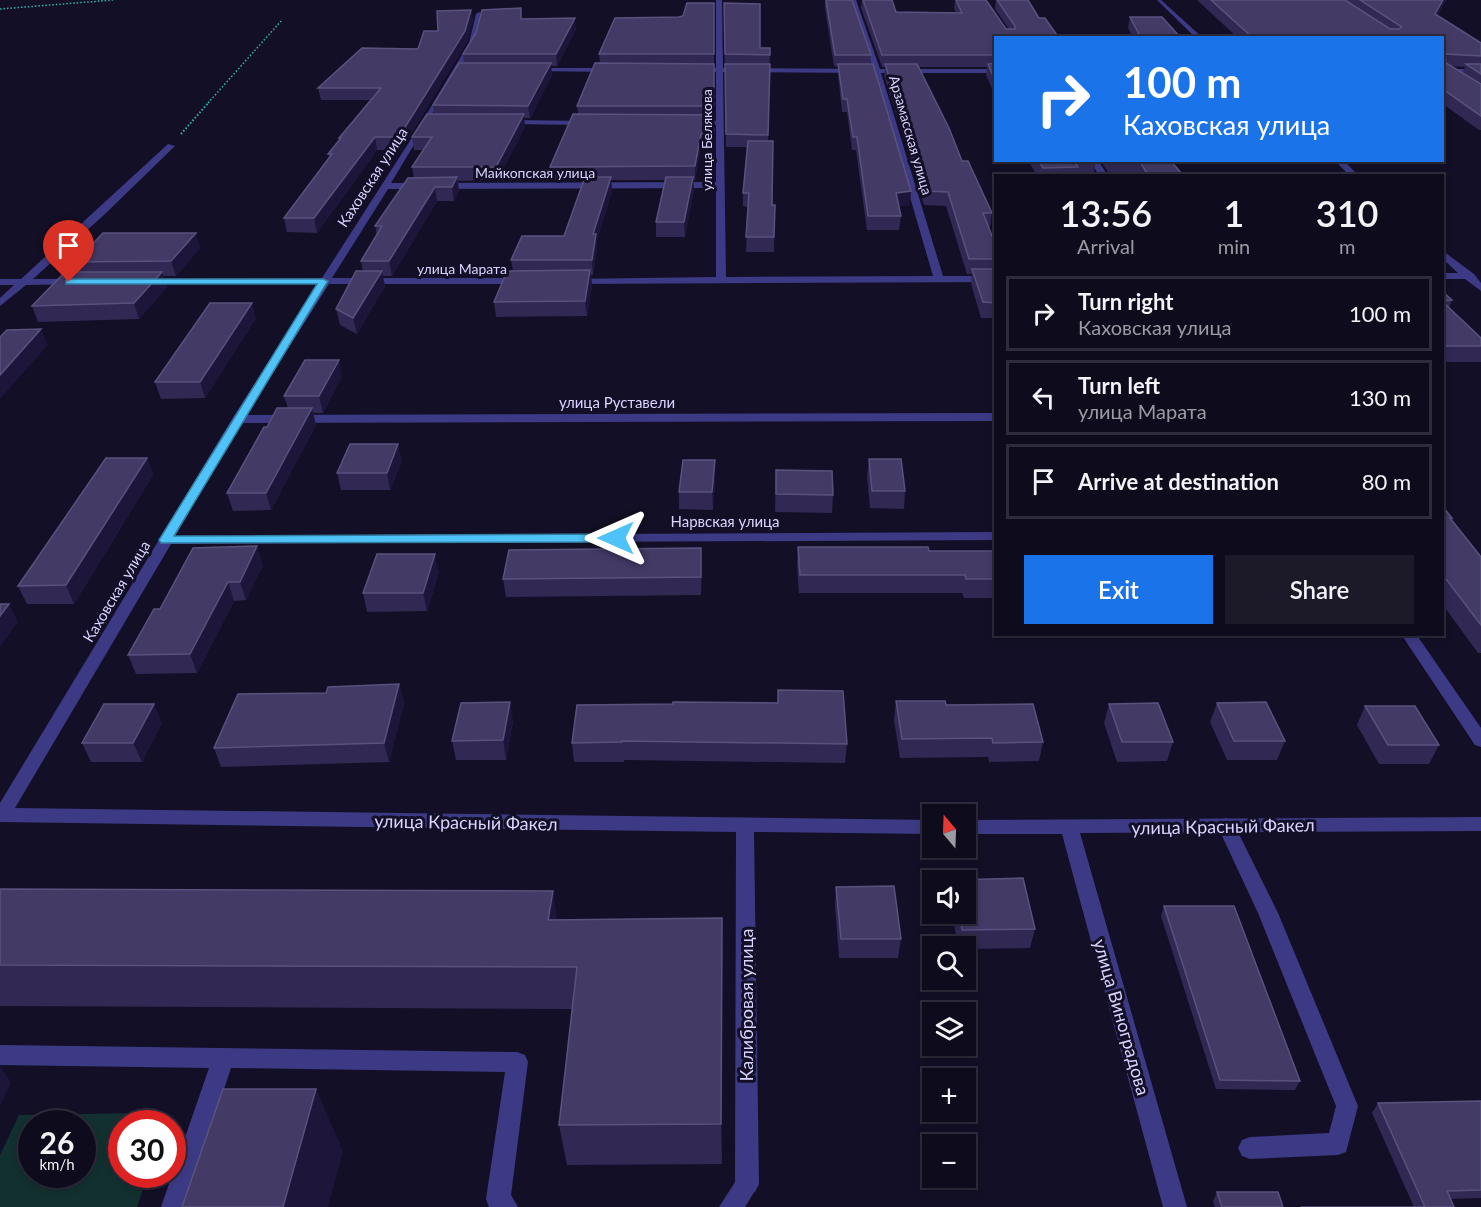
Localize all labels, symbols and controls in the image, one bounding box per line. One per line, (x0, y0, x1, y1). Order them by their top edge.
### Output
text: 100 m (1123, 57, 1241, 107)
icon: right (1024, 60, 1102, 138)
street label: Арзамасская улица (886, 73, 936, 197)
street label: улица Белякова (698, 89, 715, 191)
text: Каховская улица (1123, 108, 1330, 141)
street label: Каховская улица (333, 124, 411, 230)
street label: Майкопская улица (475, 164, 595, 181)
text: 13:56 (1060, 191, 1152, 235)
text: 1 (1224, 191, 1244, 235)
text: 310 (1316, 191, 1378, 235)
pin (43, 220, 94, 282)
icon: arrive (52, 229, 85, 262)
text: Arrival (1077, 234, 1135, 258)
text: min (1218, 234, 1250, 258)
text: m (1339, 234, 1355, 258)
street label: улица Марата (417, 260, 507, 277)
text: Turn right (1078, 288, 1173, 315)
icon: right (1027, 297, 1060, 330)
text: 100 m (1349, 300, 1411, 327)
text: Каховская улица (1078, 315, 1231, 339)
text: Turn left (1078, 372, 1160, 399)
icon: left (1027, 381, 1060, 414)
text: 130 m (1349, 384, 1411, 411)
street label: улица Руставели (559, 393, 675, 411)
text: улица Марата (1078, 399, 1207, 423)
icon: arrive (1027, 465, 1060, 498)
text: Arrive at destination (1078, 468, 1279, 495)
text: 80 m (1362, 468, 1411, 495)
position arrow (584, 506, 648, 570)
street label: Нарвская улица (670, 512, 780, 530)
street label: Каховская улица (79, 537, 153, 645)
button: Exit (1024, 555, 1213, 624)
button: Share (1225, 555, 1414, 624)
north arrow (922, 804, 976, 858)
map controls (922, 804, 976, 1188)
street label: улица Красный Факел (374, 809, 558, 835)
street label: улица Красный Факел (1131, 813, 1315, 839)
button: sound (922, 870, 976, 924)
street label: Калибровая улица (735, 928, 757, 1082)
button: search (922, 936, 976, 990)
street label: улица Виноградова (1089, 936, 1155, 1098)
button: layers (922, 1002, 976, 1056)
button: + (922, 1068, 976, 1122)
speed limit sign: 30 (108, 1110, 186, 1188)
text: 26 (40, 1124, 74, 1160)
button: − (922, 1134, 976, 1188)
text: km/h (39, 1155, 75, 1173)

